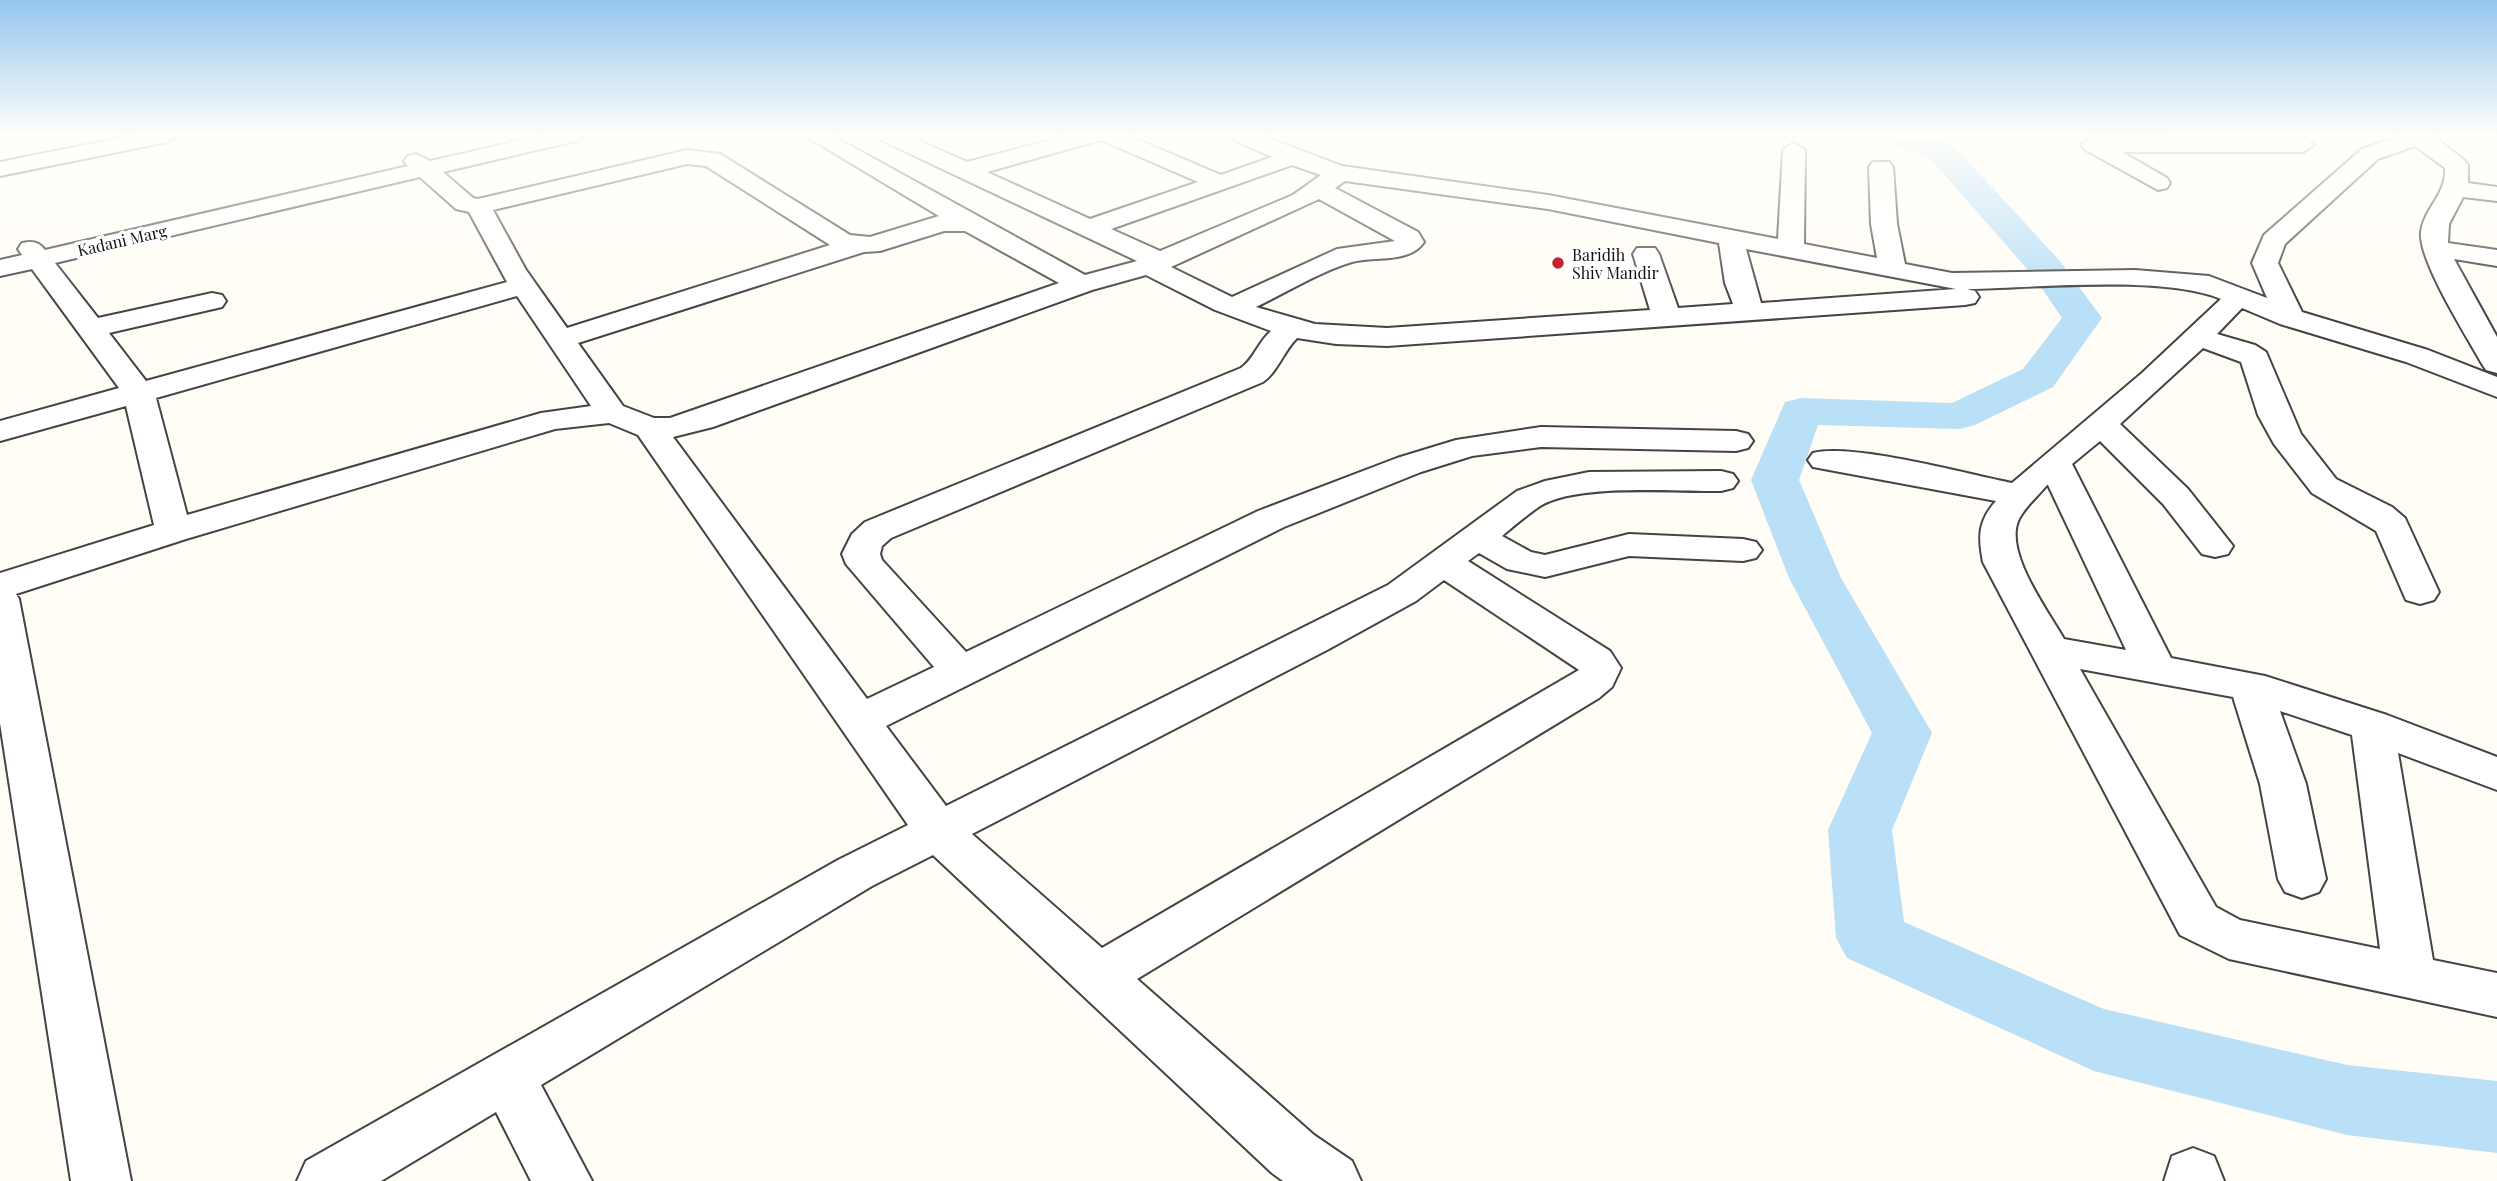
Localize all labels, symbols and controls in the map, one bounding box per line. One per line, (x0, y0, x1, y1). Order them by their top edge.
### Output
street label: Kadani Marg (75, 219, 169, 261)
place label: Baridih Shiv Mandir (1572, 244, 1659, 283)
marker: Baridih Shiv Mandir (1550, 255, 1566, 271)

